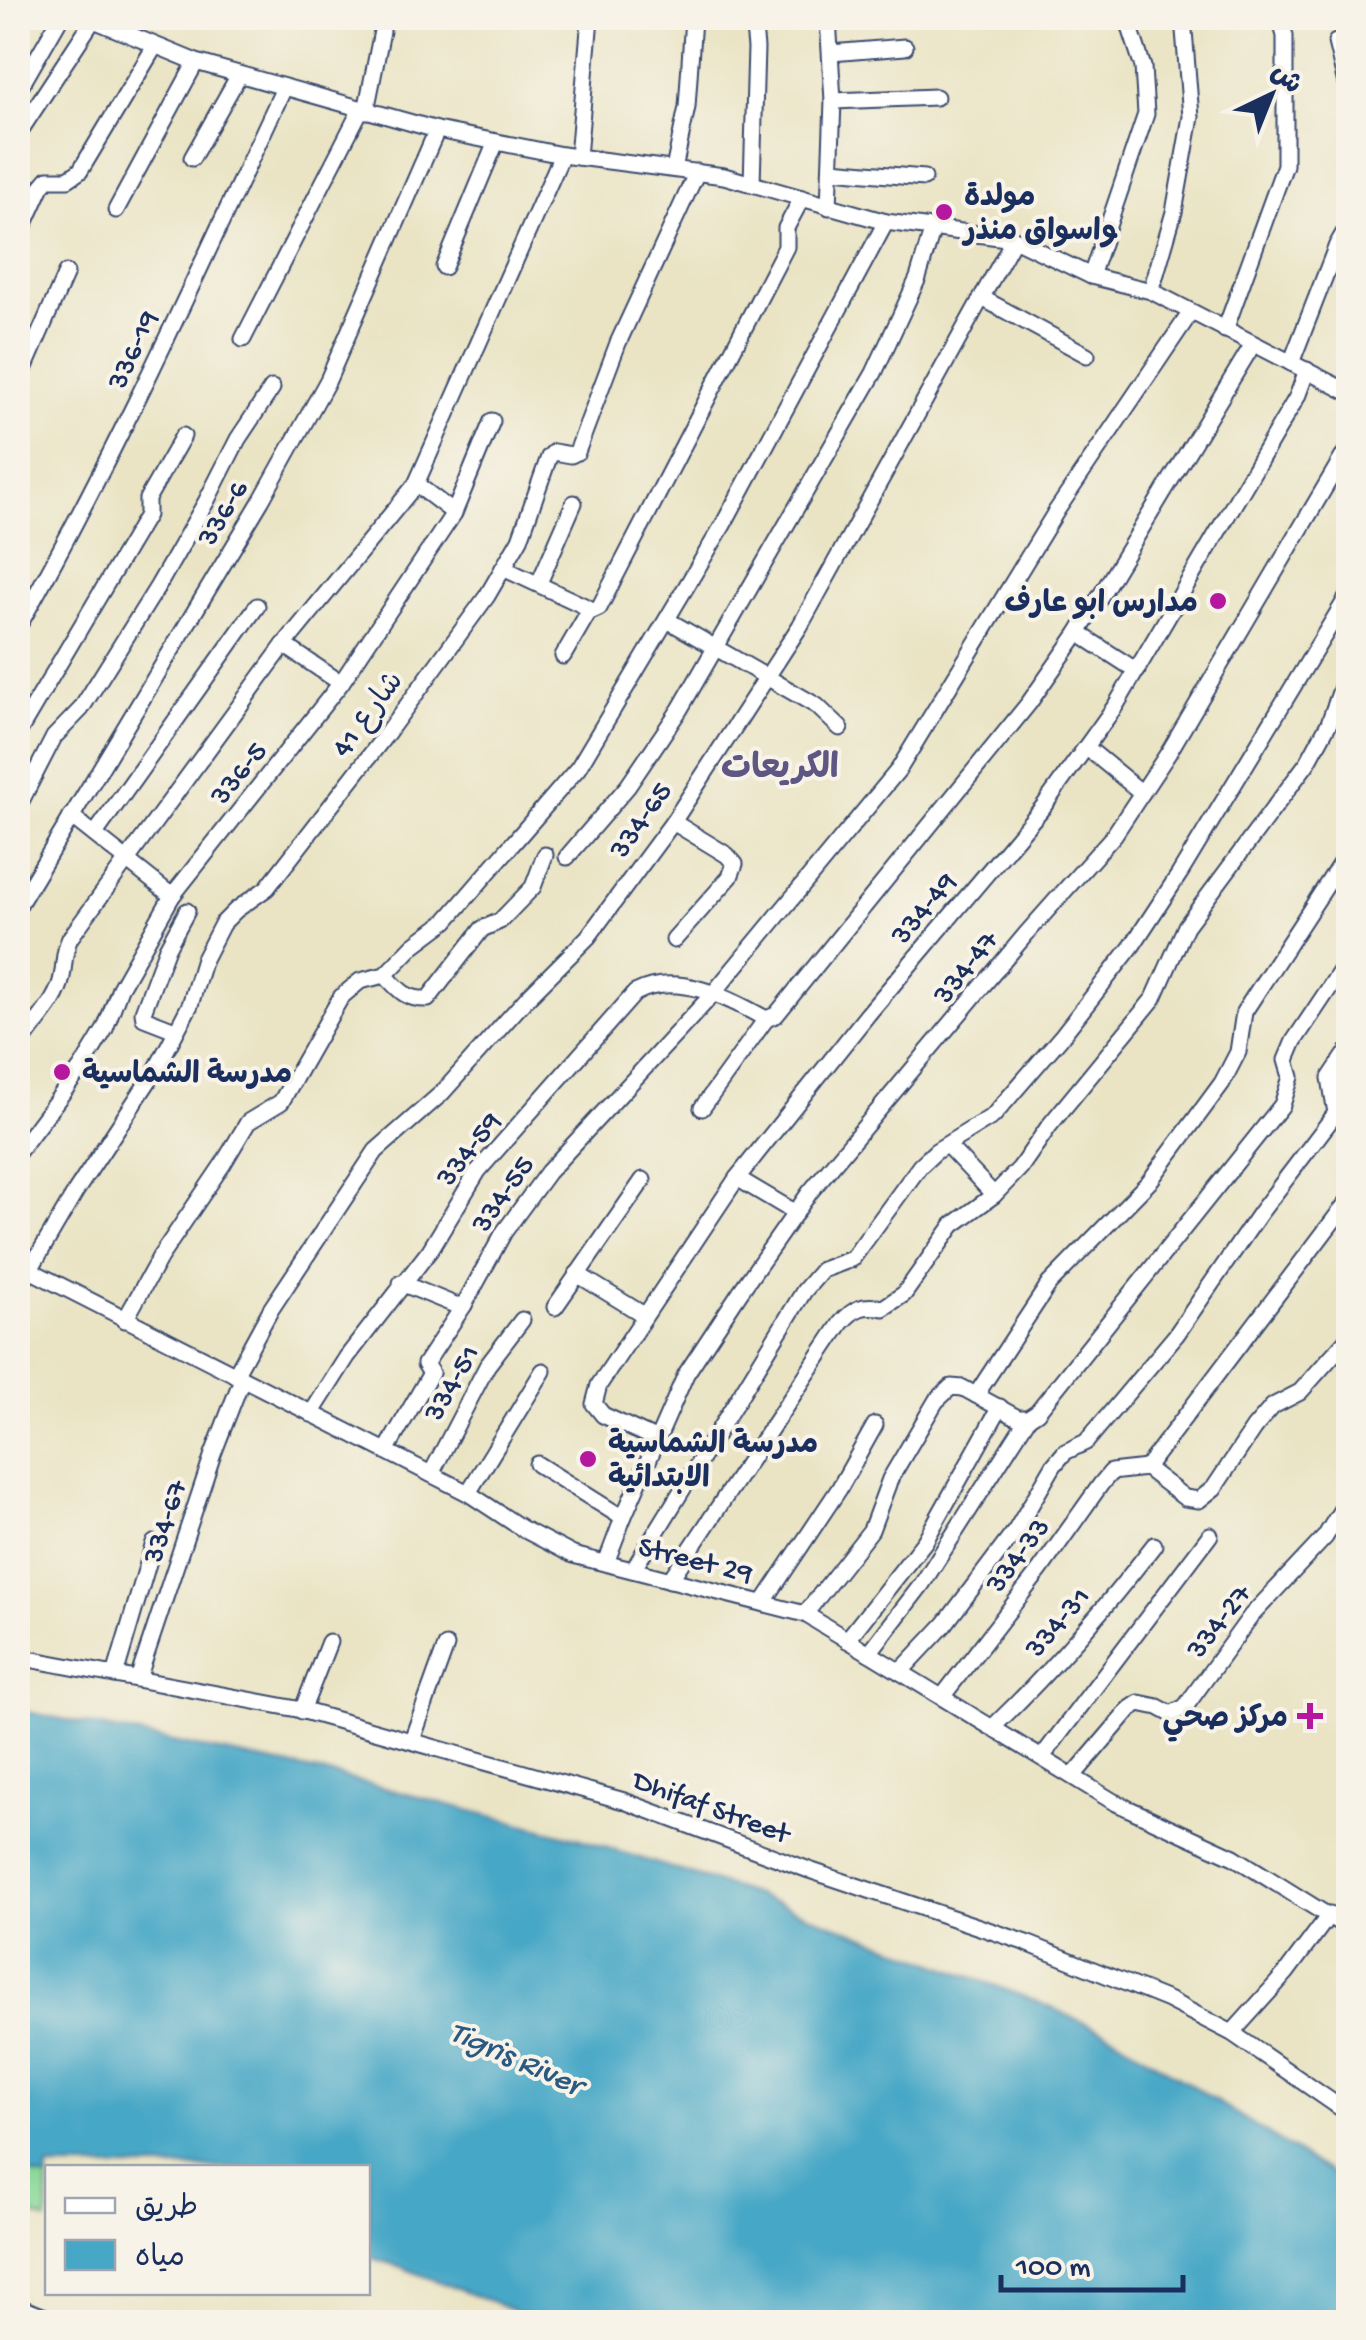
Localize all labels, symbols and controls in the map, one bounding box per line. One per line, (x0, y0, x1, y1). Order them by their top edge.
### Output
north arrow (1221, 45, 1321, 145)
text: ش (1262, 57, 1308, 103)
place label: مولدة واسواق منذر (961, 182, 1119, 251)
marker: مولدة واسواق منذر (933, 201, 955, 223)
street label: 336-19 (101, 306, 168, 397)
street label: 336-6 (191, 474, 259, 555)
place label: مدارس ابو عارف (1004, 585, 1198, 623)
marker: مدارس ابو عارف (1207, 590, 1229, 612)
street label: شارع 41 (326, 666, 413, 766)
street label: 336-5 (204, 736, 277, 814)
district label: الكريعات (721, 750, 839, 791)
street label: 334-65 (603, 776, 682, 868)
street label: 334-49 (884, 866, 966, 954)
street label: 334-47 (927, 924, 1009, 1013)
place label: مدرسة الشماسية (82, 1057, 292, 1094)
marker: مدرسة الشماسية (51, 1061, 73, 1083)
street label: 334-59 (430, 1106, 511, 1196)
street label: 334-55 (465, 1150, 544, 1242)
street label: 334-51 (418, 1340, 490, 1430)
place label: مدرسة الشماسية الابتدائية (608, 1427, 818, 1498)
marker: مدرسة الشماسية الابتدائية (577, 1448, 599, 1470)
street label: 334-67 (137, 1475, 198, 1569)
street label: 334-33 (979, 1512, 1059, 1602)
street label: Street 29 (634, 1531, 756, 1593)
street label: 334-27 (1180, 1577, 1261, 1668)
street label: 334-31 (1018, 1581, 1100, 1667)
place label: مركز صحي (1163, 1703, 1288, 1742)
marker: مركز صحي (1297, 1703, 1323, 1729)
street label: Dhifaf Street (625, 1764, 796, 1855)
water label: Tigris River (443, 2015, 592, 2109)
legend (45, 2165, 370, 2295)
text: طريق (135, 2192, 198, 2227)
scale bar (1001, 2230, 1184, 2292)
text: مياه (135, 2242, 185, 2277)
text: 100 m (1015, 2252, 1091, 2287)

